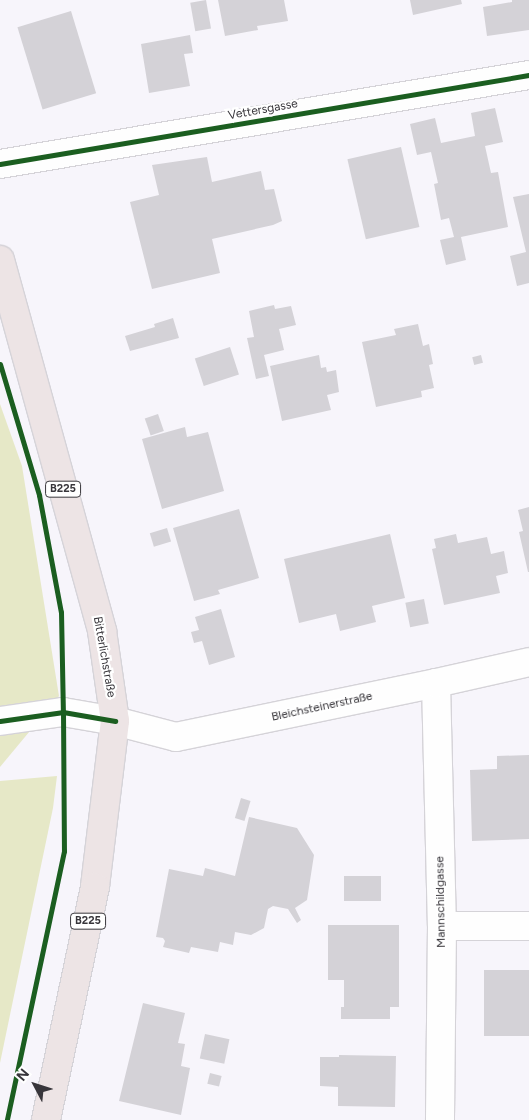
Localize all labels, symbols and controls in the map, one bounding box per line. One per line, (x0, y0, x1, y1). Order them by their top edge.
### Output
street label: Vettersgasse (227, 97, 299, 123)
road number: B225 (44, 480, 82, 498)
street label: Bitterlichstraße (90, 615, 118, 699)
street label: Bleichsteinerstraße (270, 689, 374, 725)
street label: Mannschildgasse (433, 856, 449, 948)
road number: B225 (69, 912, 107, 929)
north arrow (10, 1060, 60, 1110)
text: N (13, 1065, 33, 1085)

